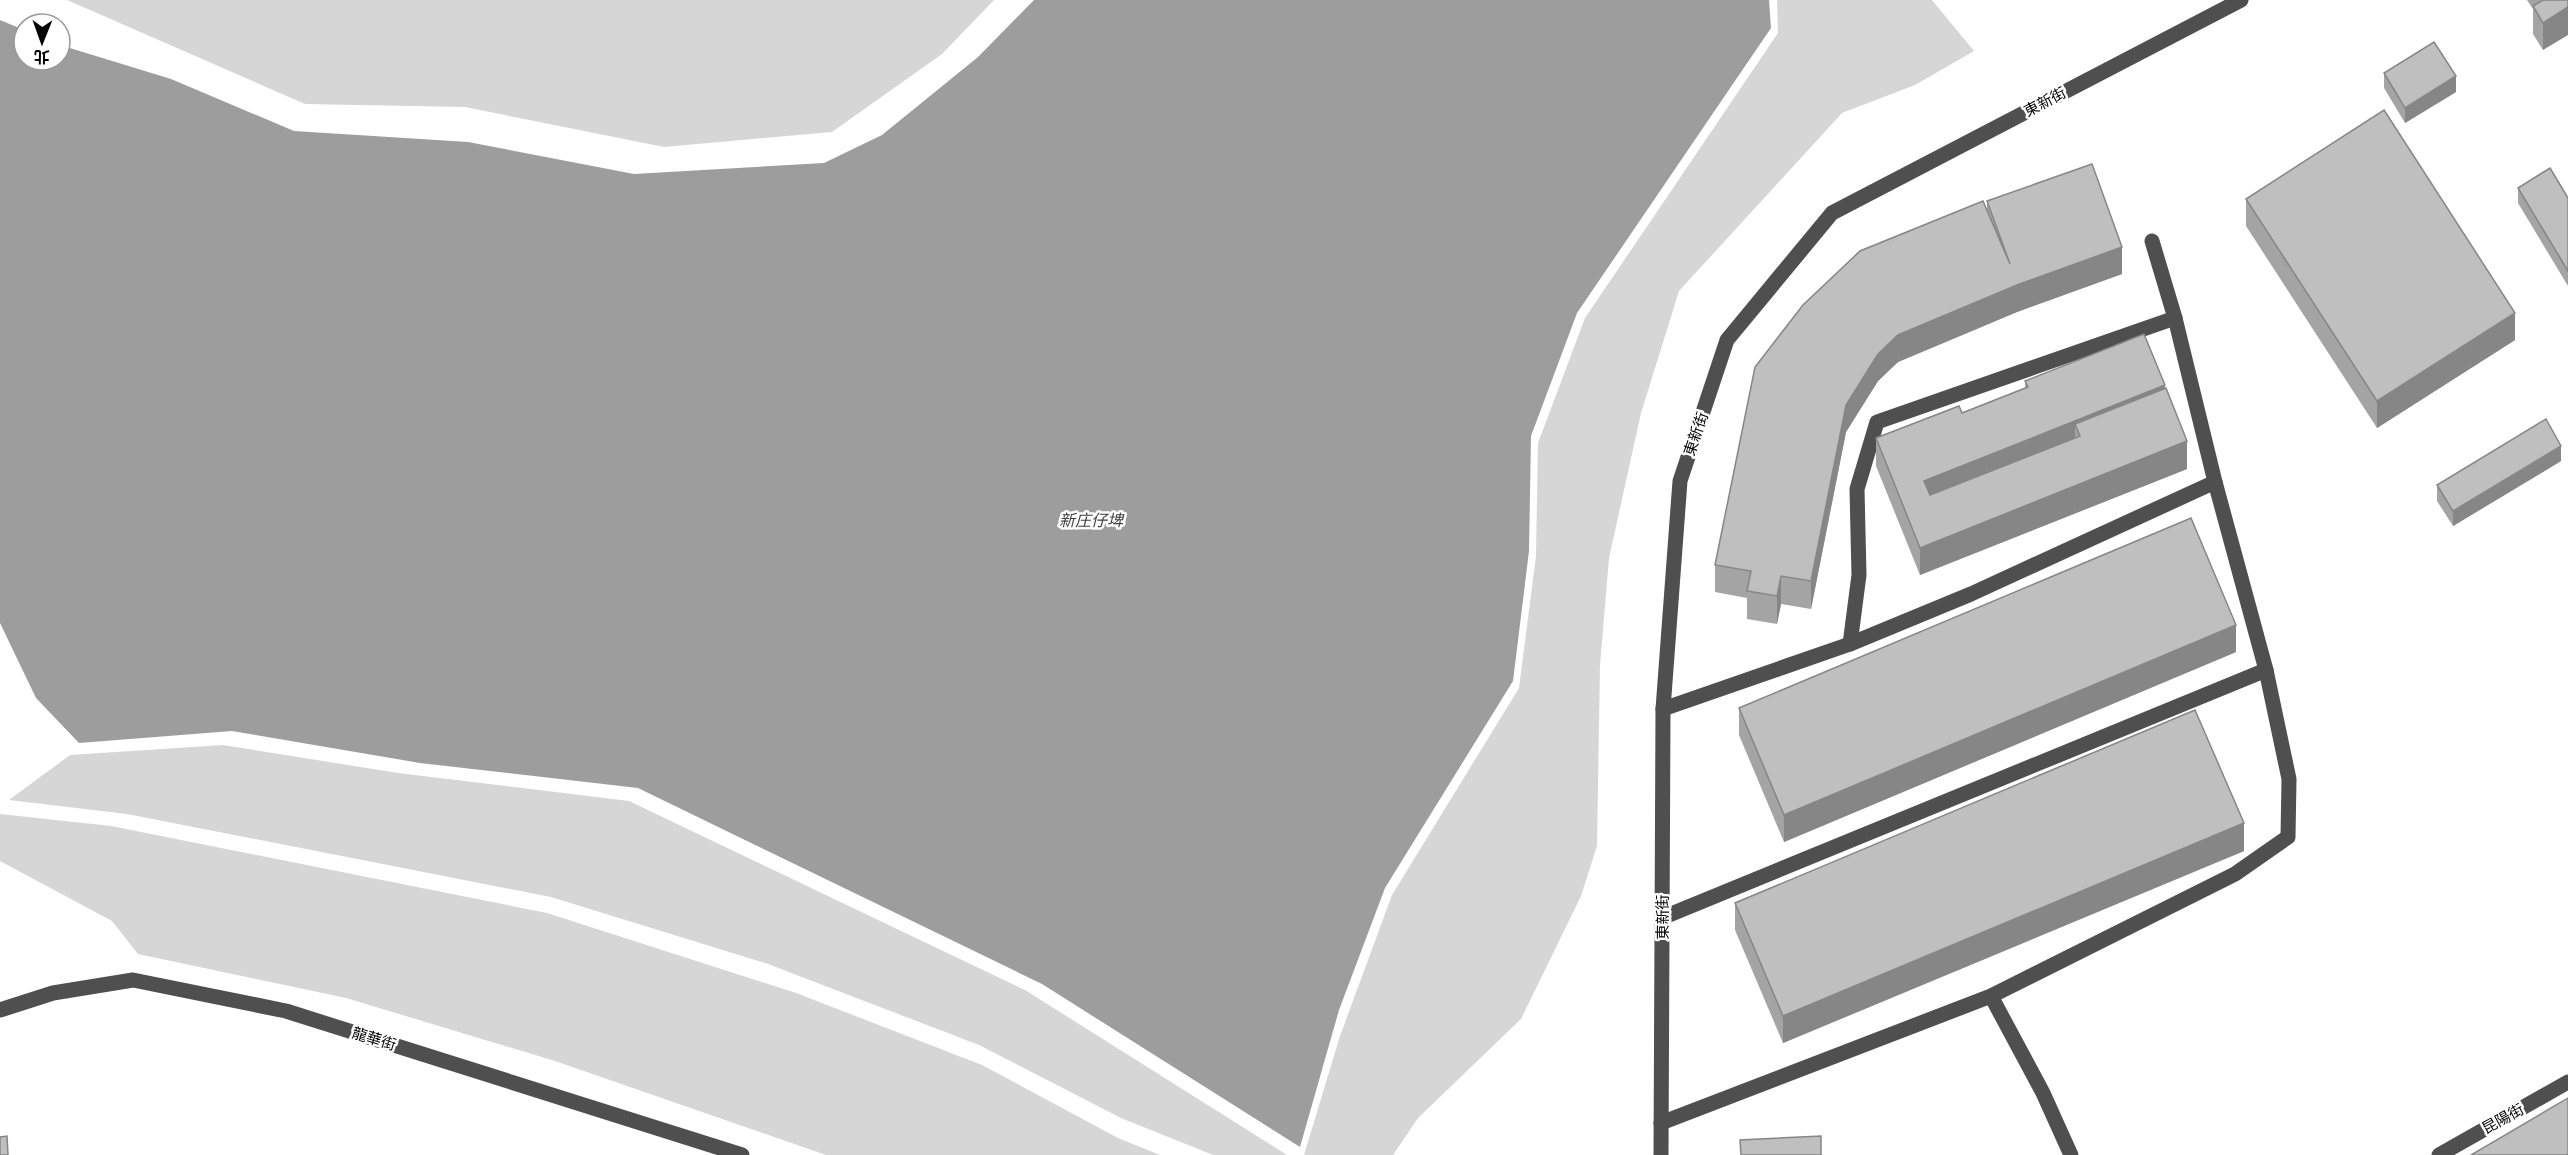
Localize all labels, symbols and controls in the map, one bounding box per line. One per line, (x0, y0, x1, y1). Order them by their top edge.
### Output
north arrow (12, 12, 72, 72)
text: 北 (34, 45, 50, 67)
street label: 東新街 (2020, 83, 2070, 122)
street label: 東新街 (1679, 409, 1714, 459)
water label: 新庄仔埤 (1059, 510, 1125, 532)
street label: 東新街 (1653, 894, 1674, 940)
street label: 龍華街 (349, 1023, 398, 1056)
street label: 昆陽街 (2478, 1099, 2528, 1140)

